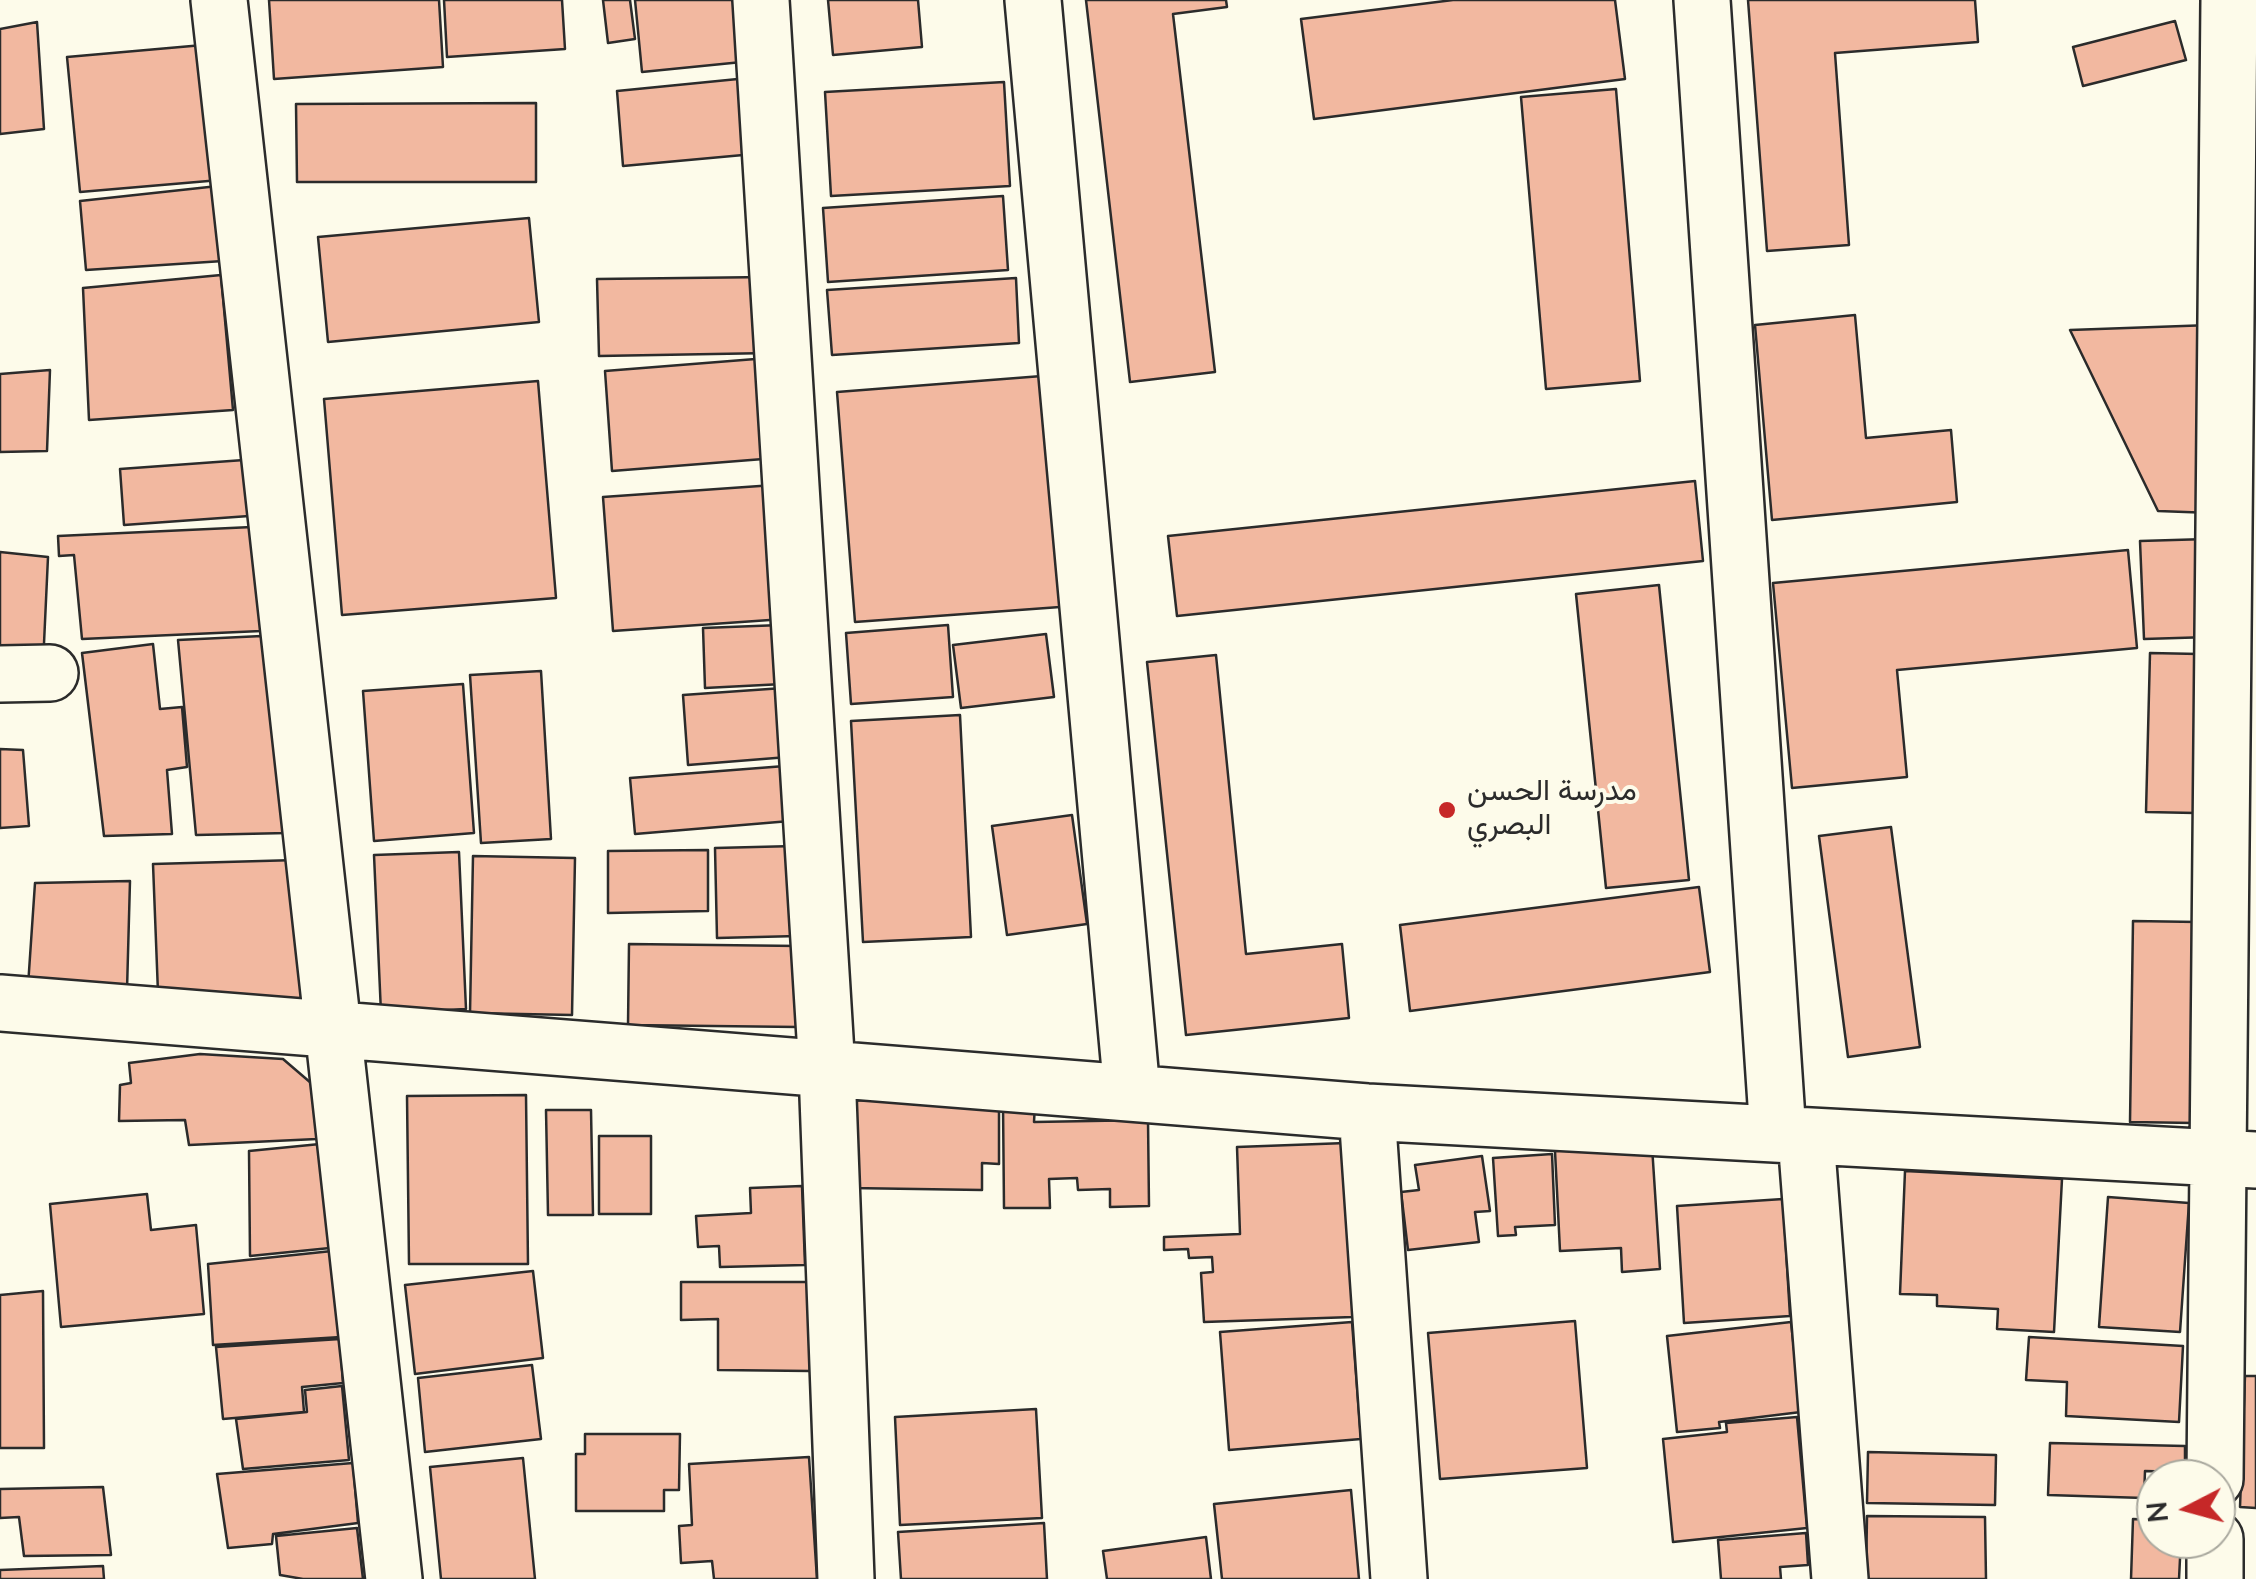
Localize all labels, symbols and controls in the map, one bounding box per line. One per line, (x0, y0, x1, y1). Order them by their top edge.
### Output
place label: مدرسة الحسن البصري (1467, 775, 1637, 846)
marker: مدرسة الحسن البصري (1436, 799, 1458, 821)
north arrow (2136, 1459, 2236, 1559)
text: N (2138, 1500, 2178, 1524)

